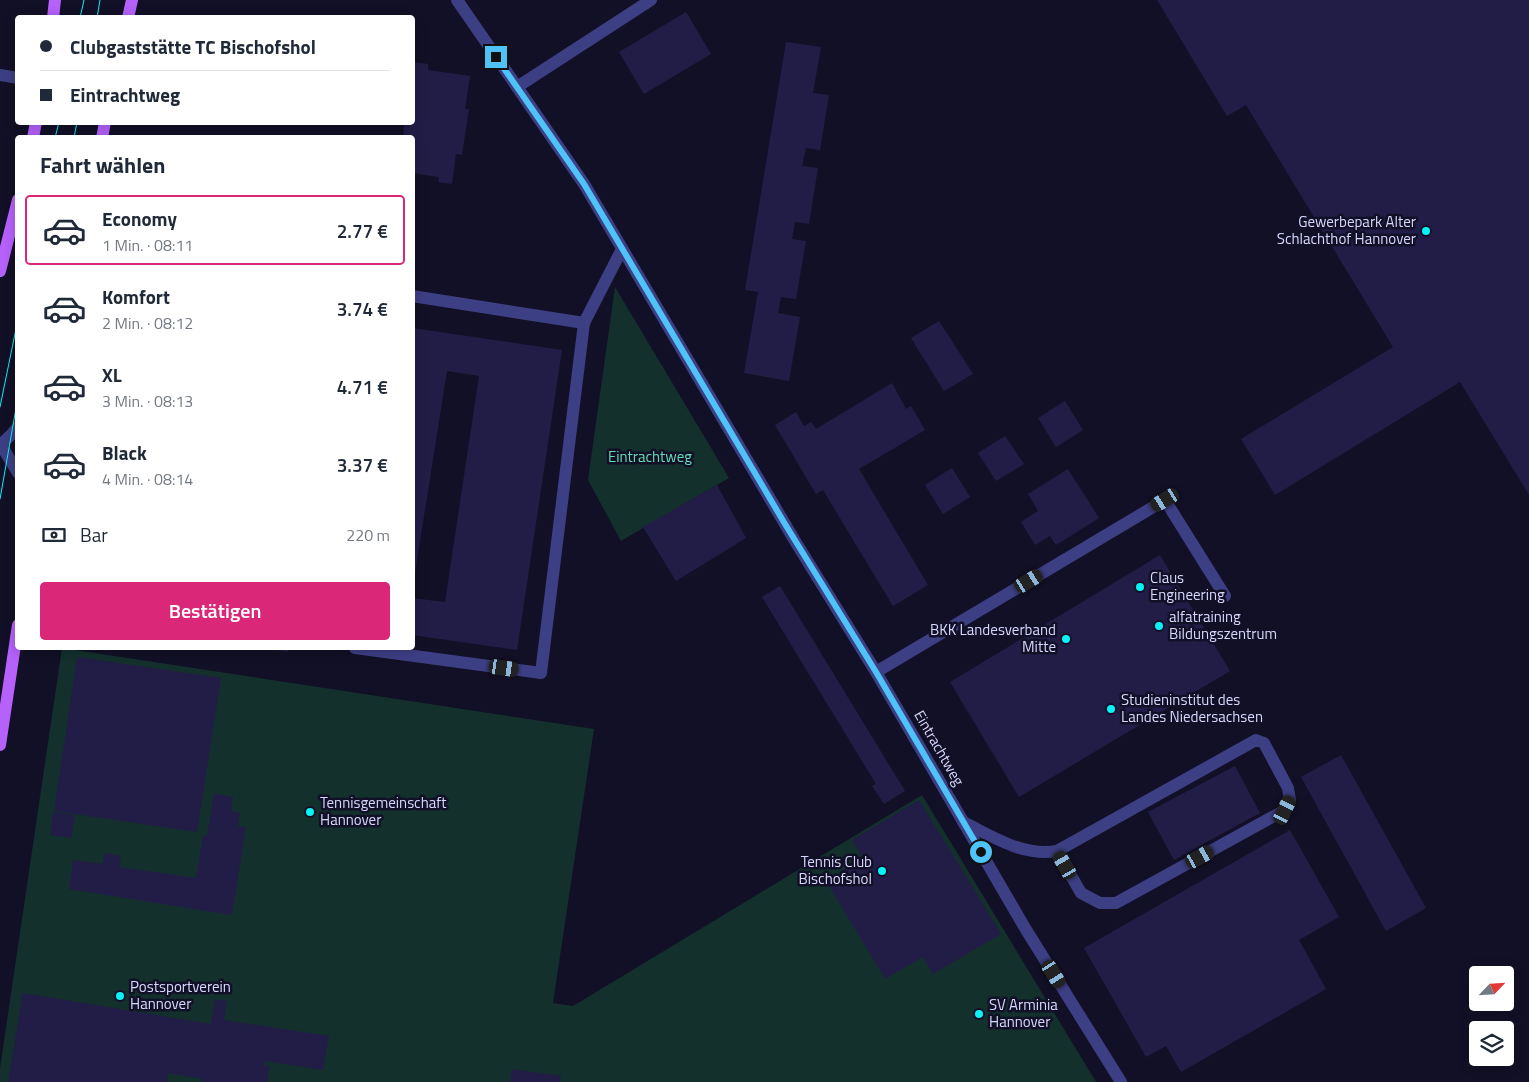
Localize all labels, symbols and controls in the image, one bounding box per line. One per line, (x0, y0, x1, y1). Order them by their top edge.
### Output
text: Clubgaststätte TC Bischofshol (70, 32, 316, 61)
route end (485, 46, 507, 68)
text: Eintrachtweg (70, 80, 180, 109)
text: Fahrt wählen (40, 148, 165, 182)
text: Economy (102, 204, 177, 233)
icon: car (42, 208, 87, 253)
place label: Gewerbepark Alter Schlachthof Hannover (1277, 210, 1416, 250)
text: 2.77 € (337, 216, 388, 245)
marker: Gewerbepark Alter Schlachthof Hannover (1420, 225, 1432, 237)
text: 1 Min. · 08:11 (102, 233, 193, 257)
text: Komfort (102, 282, 170, 311)
icon: car (42, 286, 87, 331)
text: 3.74 € (337, 294, 388, 323)
text: 2 Min. · 08:12 (102, 311, 193, 335)
text: XL (102, 360, 122, 389)
icon: car (42, 364, 87, 409)
text: 4.71 € (337, 372, 388, 401)
text: 3 Min. · 08:13 (102, 389, 193, 413)
text: Black (102, 438, 147, 467)
icon: car (42, 442, 87, 487)
park label: Eintrachtweg (608, 445, 692, 468)
text: 3.37 € (337, 450, 388, 479)
text: 4 Min. · 08:14 (102, 467, 193, 491)
car (1148, 486, 1181, 514)
text: Bar (80, 520, 108, 549)
icon: cash (40, 521, 68, 549)
text: 220 m (346, 523, 390, 547)
place label: Claus Engineering (1150, 566, 1225, 606)
car (1012, 567, 1045, 595)
marker: Claus Engineering (1134, 581, 1146, 593)
button: Bestätigen (40, 582, 390, 640)
place label: alfatraining Bildungszentrum (1169, 605, 1277, 645)
place label: BKK Landesverband Mitte (930, 618, 1056, 658)
marker: alfatraining Bildungszentrum (1153, 620, 1165, 632)
marker: BKK Landesverband Mitte (1060, 633, 1072, 645)
car (488, 658, 519, 678)
place label: Studieninstitut des Landes Niedersachsen (1121, 688, 1263, 728)
marker: Studieninstitut des Landes Niedersachsen (1105, 703, 1117, 715)
street label: Eintrachtweg (908, 706, 971, 790)
place label: Tennisgemeinschaft Hannover (320, 791, 447, 831)
car (1271, 793, 1298, 827)
marker: Tennisgemeinschaft Hannover (304, 806, 316, 818)
route start (970, 841, 992, 863)
car (1183, 843, 1216, 871)
car (1051, 848, 1078, 882)
place label: Tennis Club Bischofshol (799, 850, 872, 890)
marker: Tennis Club Bischofshol (876, 865, 888, 877)
car (1039, 957, 1068, 991)
north arrow (1469, 966, 1514, 1011)
map controls (1469, 966, 1514, 1066)
place label: Postsportverein Hannover (130, 975, 231, 1015)
marker: Postsportverein Hannover (114, 990, 126, 1002)
place label: SV Arminia Hannover (989, 993, 1058, 1033)
marker: SV Arminia Hannover (973, 1008, 985, 1020)
button: layers (1469, 1021, 1514, 1066)

